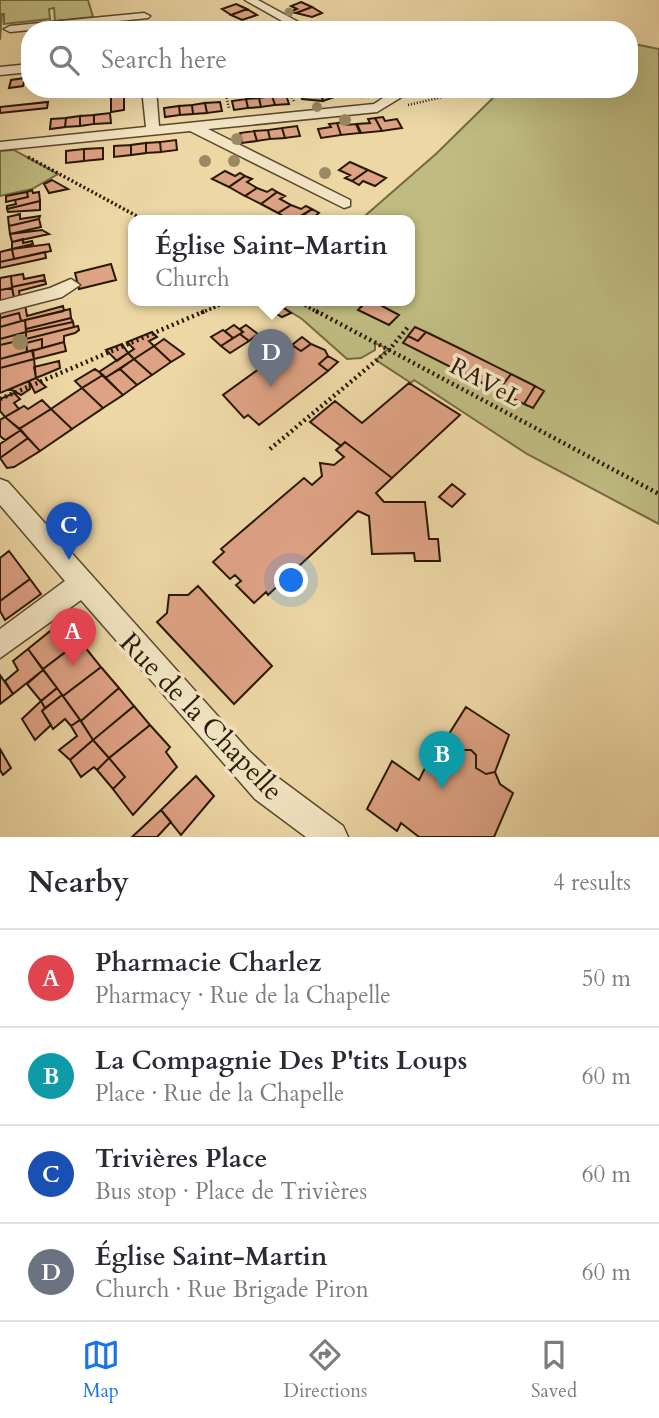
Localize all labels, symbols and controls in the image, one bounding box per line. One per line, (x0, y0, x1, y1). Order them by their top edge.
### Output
search box (21, 21, 638, 98)
icon: search (45, 41, 83, 79)
text: Search here (101, 42, 227, 77)
popup (128, 215, 415, 306)
text: Église Saint-Martin (155, 228, 388, 263)
text: Church (155, 263, 230, 294)
pin: D (248, 329, 294, 387)
street label: RAVeL (444, 350, 528, 415)
pin: C (46, 502, 92, 560)
your location (274, 563, 308, 597)
pin: A (50, 608, 96, 666)
street label: Rue de la Chapelle (111, 624, 291, 809)
pin: B (419, 731, 465, 789)
text: Nearby (28, 862, 129, 903)
text: 4 results (553, 867, 631, 898)
text: Pharmacie Charlez (95, 945, 321, 980)
text: A (42, 963, 60, 994)
text: 50 m (582, 963, 631, 994)
text: Pharmacy · Rue de la Chapelle (95, 980, 391, 1011)
text: La Compagnie Des P'tits Loups (95, 1043, 467, 1078)
text: B (43, 1061, 59, 1092)
text: 60 m (582, 1061, 631, 1092)
text: Place · Rue de la Chapelle (95, 1078, 345, 1109)
text: Trivières Place (95, 1141, 267, 1176)
text: C (42, 1159, 60, 1190)
text: 60 m (582, 1159, 631, 1190)
text: Bus stop · Place de Trivières (95, 1176, 367, 1207)
text: Église Saint-Martin (95, 1239, 328, 1274)
text: D (41, 1257, 61, 1288)
text: 60 m (582, 1257, 631, 1288)
text: Church · Rue Brigade Piron (95, 1274, 369, 1305)
tab: Map (82, 1336, 120, 1404)
tab: Directions (284, 1336, 367, 1404)
tab: Saved (531, 1336, 577, 1404)

